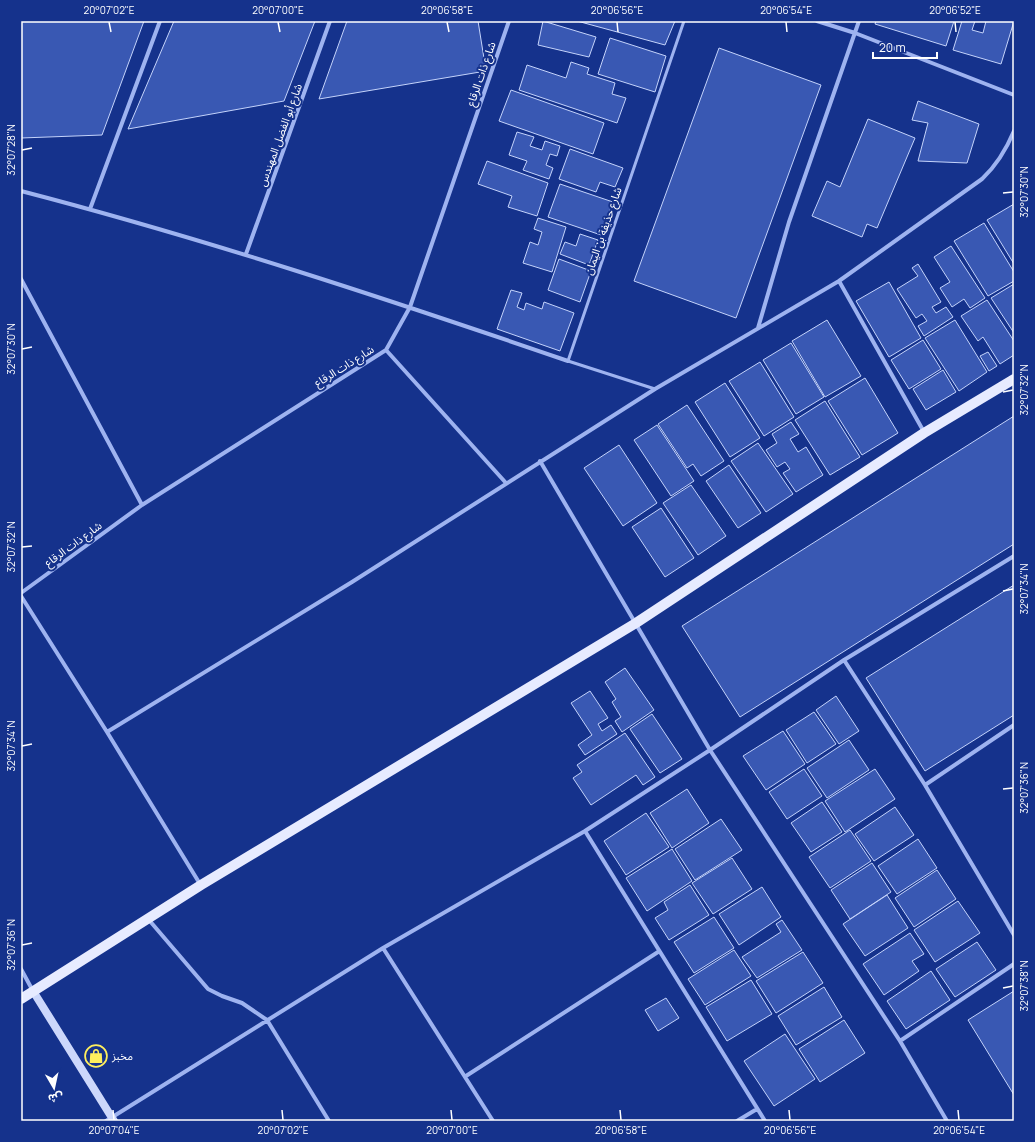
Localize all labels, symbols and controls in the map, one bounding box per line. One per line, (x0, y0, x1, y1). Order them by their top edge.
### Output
text: 20°07'02"E (84, 3, 135, 17)
text: 20°07'00"E (252, 3, 304, 17)
text: 20°06'58"E (421, 3, 473, 17)
text: 20°06'56"E (591, 3, 643, 17)
text: 20°06'54"E (760, 3, 812, 17)
text: 20°06'52"E (929, 3, 981, 17)
scale bar (873, 34, 937, 60)
street label: شارع ذات الرقاع (462, 39, 500, 109)
text: 20 m (879, 39, 906, 56)
street label: شارع أبو الفضل المهندس (254, 81, 306, 189)
text: 32°07'28"N (4, 124, 18, 176)
text: 32°07'30"N (1017, 166, 1031, 218)
street label: شارع حذيفة بن اليمان (580, 184, 626, 277)
text: 32°07'30"N (4, 323, 18, 375)
street label: شارع ذات الرقاع (311, 341, 377, 391)
text: 32°07'32"N (1017, 364, 1031, 415)
street label: شارع ذات الرقاع (41, 517, 105, 570)
text: 32°07'32"N (4, 521, 18, 572)
text: 32°07'34"N (1017, 563, 1031, 614)
text: 32°07'34"N (4, 720, 18, 771)
text: 32°07'36"N (1017, 762, 1031, 814)
text: 32°07'36"N (4, 919, 18, 971)
text: 32°07'38"N (1017, 960, 1031, 1012)
shop icon: مخبز (83, 1043, 109, 1069)
place label: مخبز (111, 1048, 133, 1063)
north arrow (34, 1068, 74, 1108)
text: ش (47, 1090, 64, 1107)
text: 20°07'04"E (89, 1123, 140, 1137)
text: 20°07'02"E (258, 1123, 309, 1137)
text: 20°07'00"E (426, 1123, 478, 1137)
text: 20°06'58"E (595, 1123, 647, 1137)
text: 20°06'56"E (764, 1123, 816, 1137)
text: 20°06'54"E (933, 1123, 985, 1137)

